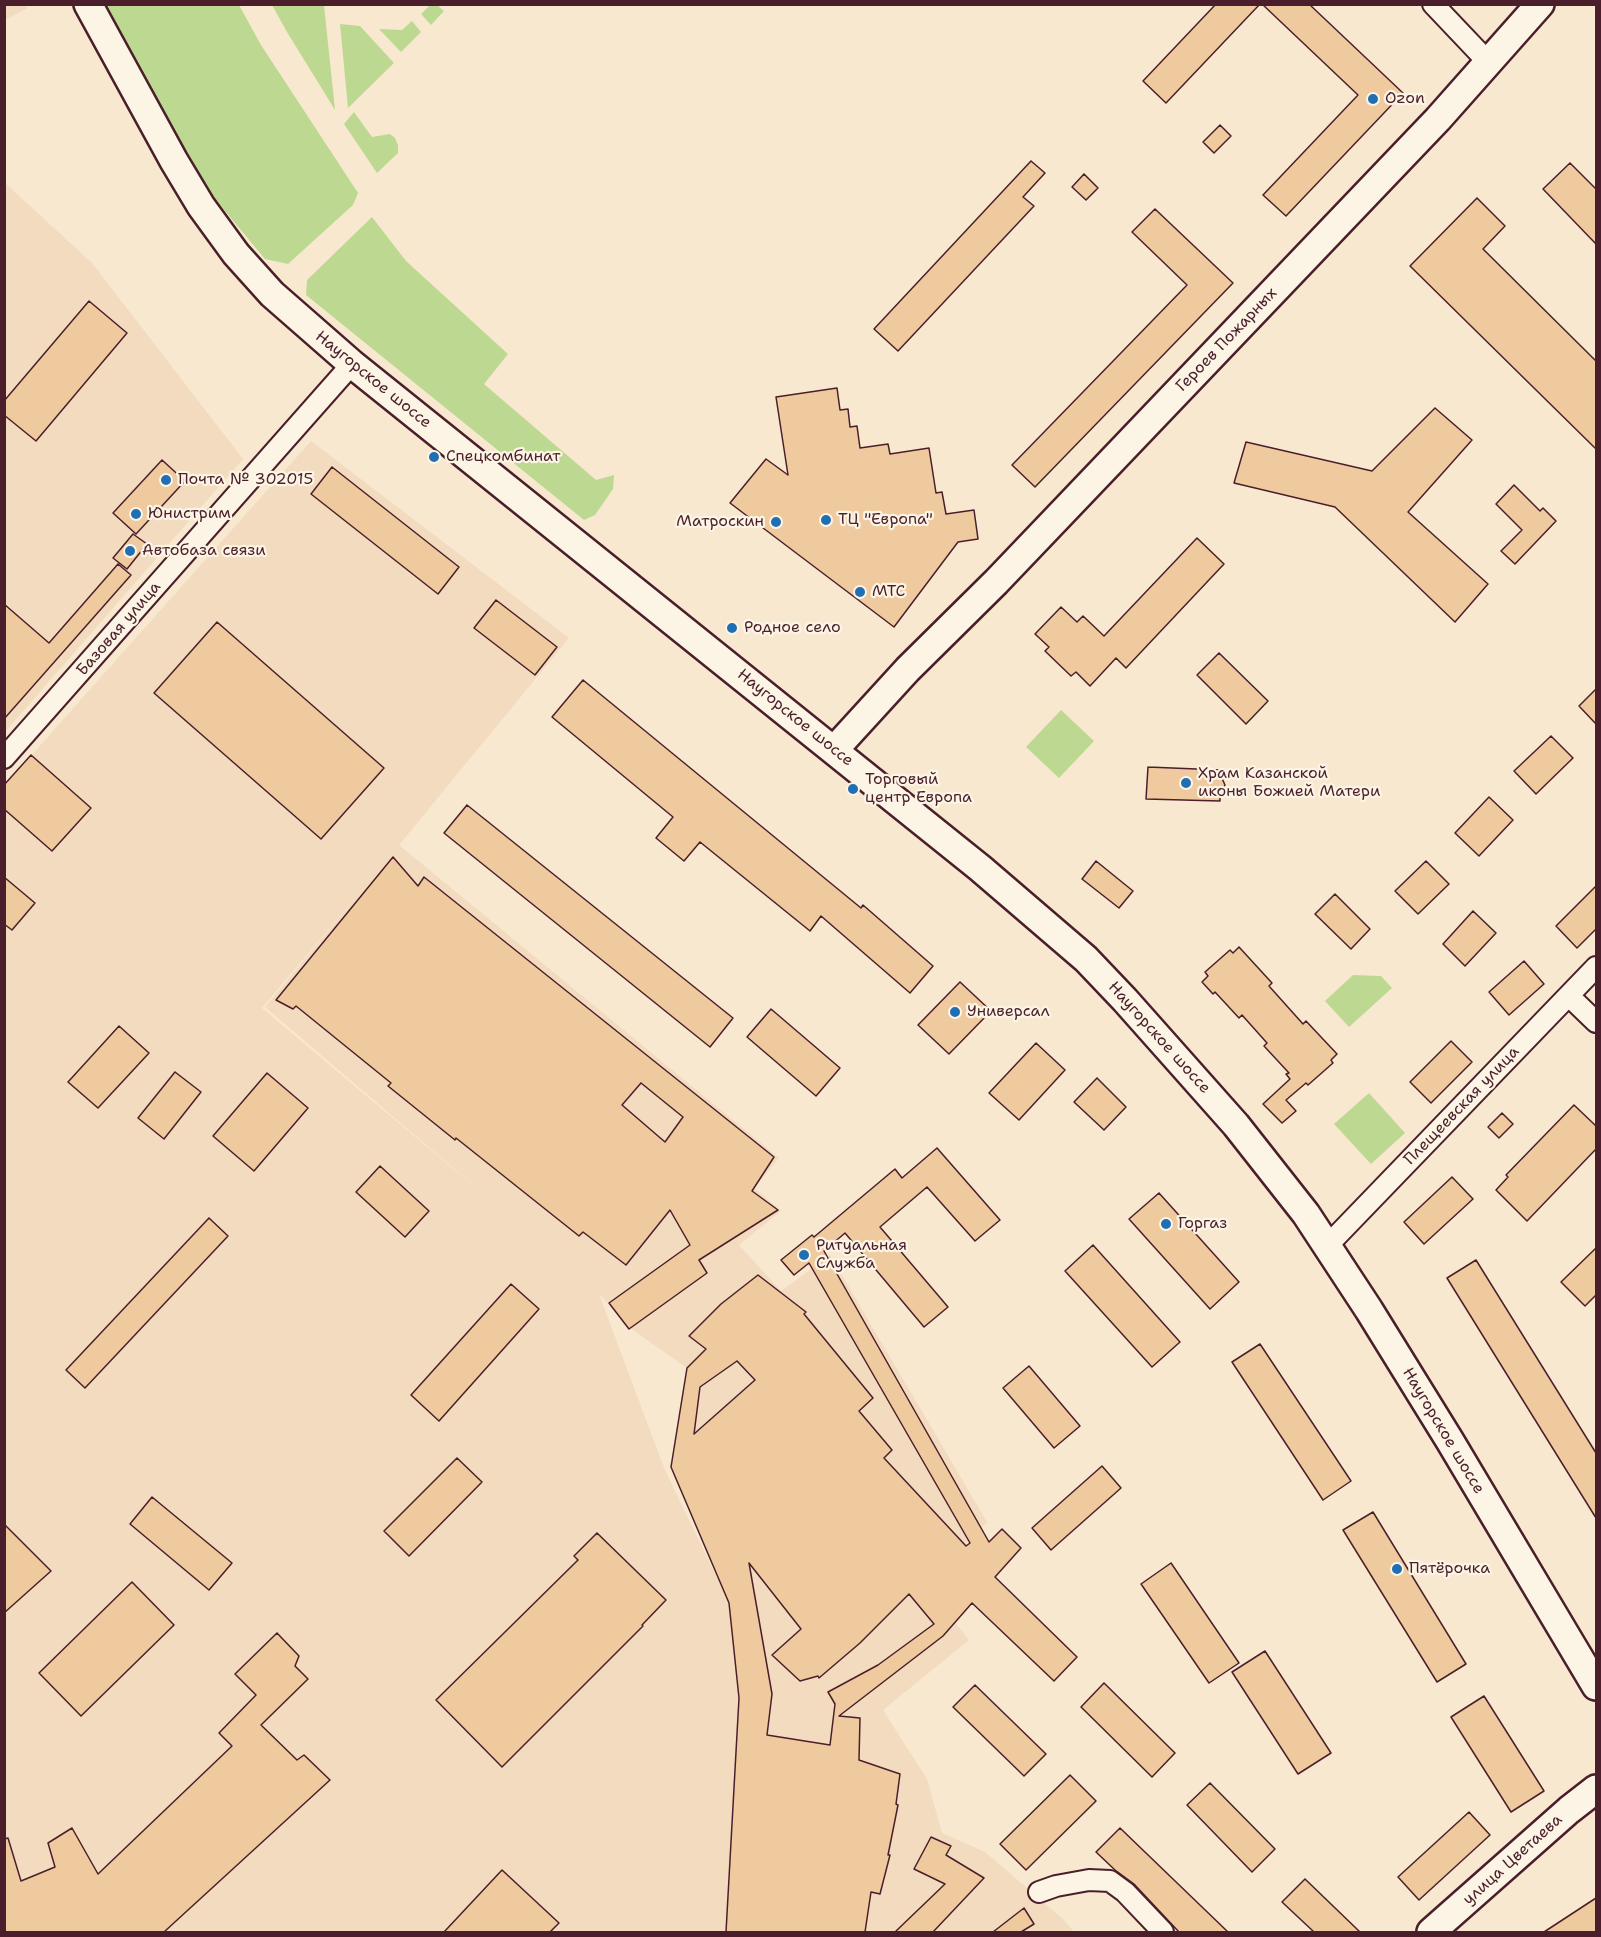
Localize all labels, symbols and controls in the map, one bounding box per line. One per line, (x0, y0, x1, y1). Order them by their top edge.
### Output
place label: Ozon (1385, 89, 1425, 109)
marker: Ozon (1366, 92, 1380, 106)
street label: Героев Пожарных (1172, 284, 1282, 396)
street label: Наугорское шоссе (311, 327, 435, 433)
place label: Спецкомбинат (446, 447, 560, 467)
marker: Спецкомбинат (427, 450, 441, 464)
place label: Почта № 302015 (178, 470, 313, 490)
marker: Почта № 302015 (159, 473, 173, 487)
place label: Юнистрим (148, 504, 231, 524)
marker: Юнистрим (129, 507, 143, 521)
place label: ТЦ "Европа" (838, 510, 933, 530)
place label: Матроскин (676, 512, 764, 532)
marker: ТЦ "Европа" (819, 513, 833, 527)
marker: Матроскин (769, 515, 783, 529)
place label: Автобаза связи (142, 541, 266, 561)
marker: Автобаза связи (123, 544, 137, 558)
street label: Базовая улица (73, 578, 165, 680)
place label: МТС (872, 582, 905, 602)
marker: МТС (853, 585, 867, 599)
place label: Родное село (744, 618, 841, 638)
marker: Родное село (725, 621, 739, 635)
street label: Наугорское шоссе (733, 665, 857, 771)
place label: Храм Казанской иконы Божией Матери (1198, 764, 1380, 802)
place label: Торговый центр Европа (865, 770, 972, 808)
marker: Храм Казанской иконы Божией Матери (1179, 776, 1193, 790)
marker: Торговый центр Европа (846, 782, 860, 796)
street label: Наугорское шоссе (1104, 978, 1214, 1098)
place label: Универсал (967, 1002, 1050, 1022)
marker: Универсал (948, 1005, 962, 1019)
street label: Плещеевская улица (1400, 1043, 1524, 1169)
place label: Горгаз (1178, 1214, 1227, 1234)
marker: Горгаз (1159, 1217, 1173, 1231)
place label: Ритуальная Служба (816, 1236, 907, 1274)
marker: Ритуальная Служба (797, 1248, 811, 1262)
street label: Наугорское шоссе (1398, 1364, 1488, 1498)
place label: Пятёрочка (1409, 1559, 1490, 1579)
marker: Пятёрочка (1390, 1562, 1404, 1576)
street label: улица Цветаева (1459, 1810, 1567, 1910)

